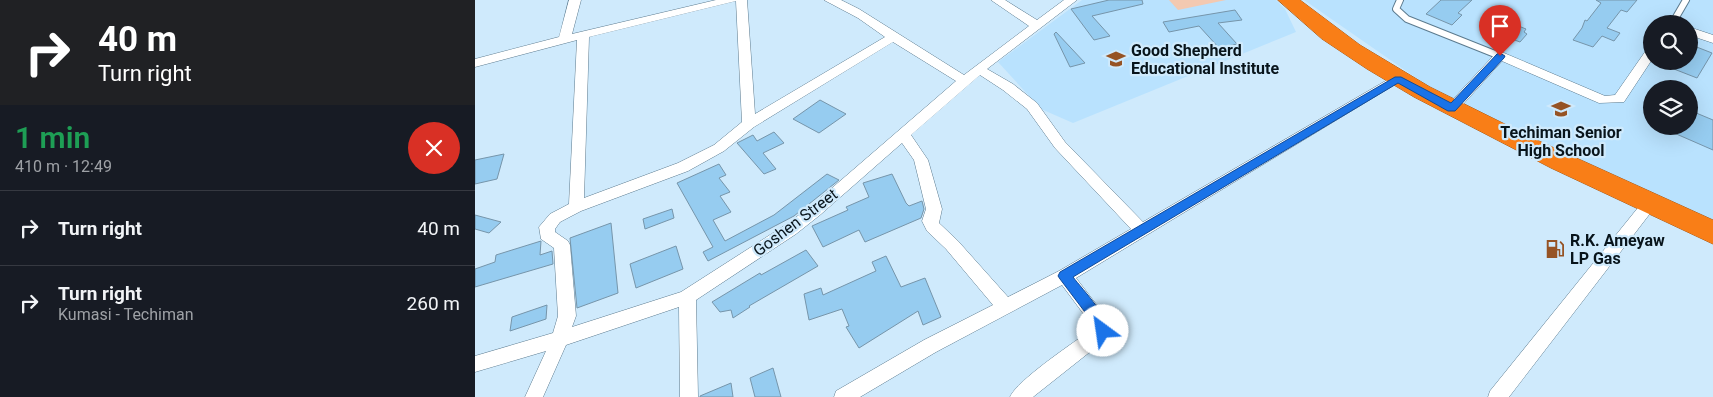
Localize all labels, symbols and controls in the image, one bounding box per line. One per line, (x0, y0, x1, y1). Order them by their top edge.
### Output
pin (1479, 5, 1521, 56)
icon: arrive (1486, 12, 1514, 40)
map controls (1643, 15, 1698, 135)
button: search (1643, 15, 1698, 70)
text: 40 m (98, 19, 177, 60)
icon: right (15, 20, 80, 85)
place label: Good Shepherd Educational Institute (1131, 41, 1279, 78)
school or university icon: Good Shepherd Educational Institute (1105, 48, 1127, 70)
text: Turn right (98, 61, 192, 86)
button: layers (1643, 80, 1698, 135)
school or university icon: Techiman Senior High School (1550, 98, 1572, 120)
text: 1 min (15, 120, 90, 155)
button: close (408, 122, 460, 174)
place label: Techiman Senior High School (1500, 123, 1622, 160)
text: 410 m · 12:49 (15, 157, 112, 176)
street label: Goshen Street (749, 185, 841, 260)
icon: right (15, 214, 43, 242)
text: Turn right (58, 217, 142, 240)
text: 40 m (417, 217, 460, 240)
place label: R.K. Ameyaw LP Gas (1570, 231, 1665, 268)
fuel station icon: R.K. Ameyaw LP Gas (1544, 238, 1566, 260)
text: Turn right (58, 282, 142, 305)
icon: right (15, 289, 43, 317)
text: 260 m (407, 292, 460, 315)
position arrow (1076, 304, 1128, 356)
text: Kumasi - Techiman (58, 305, 194, 324)

